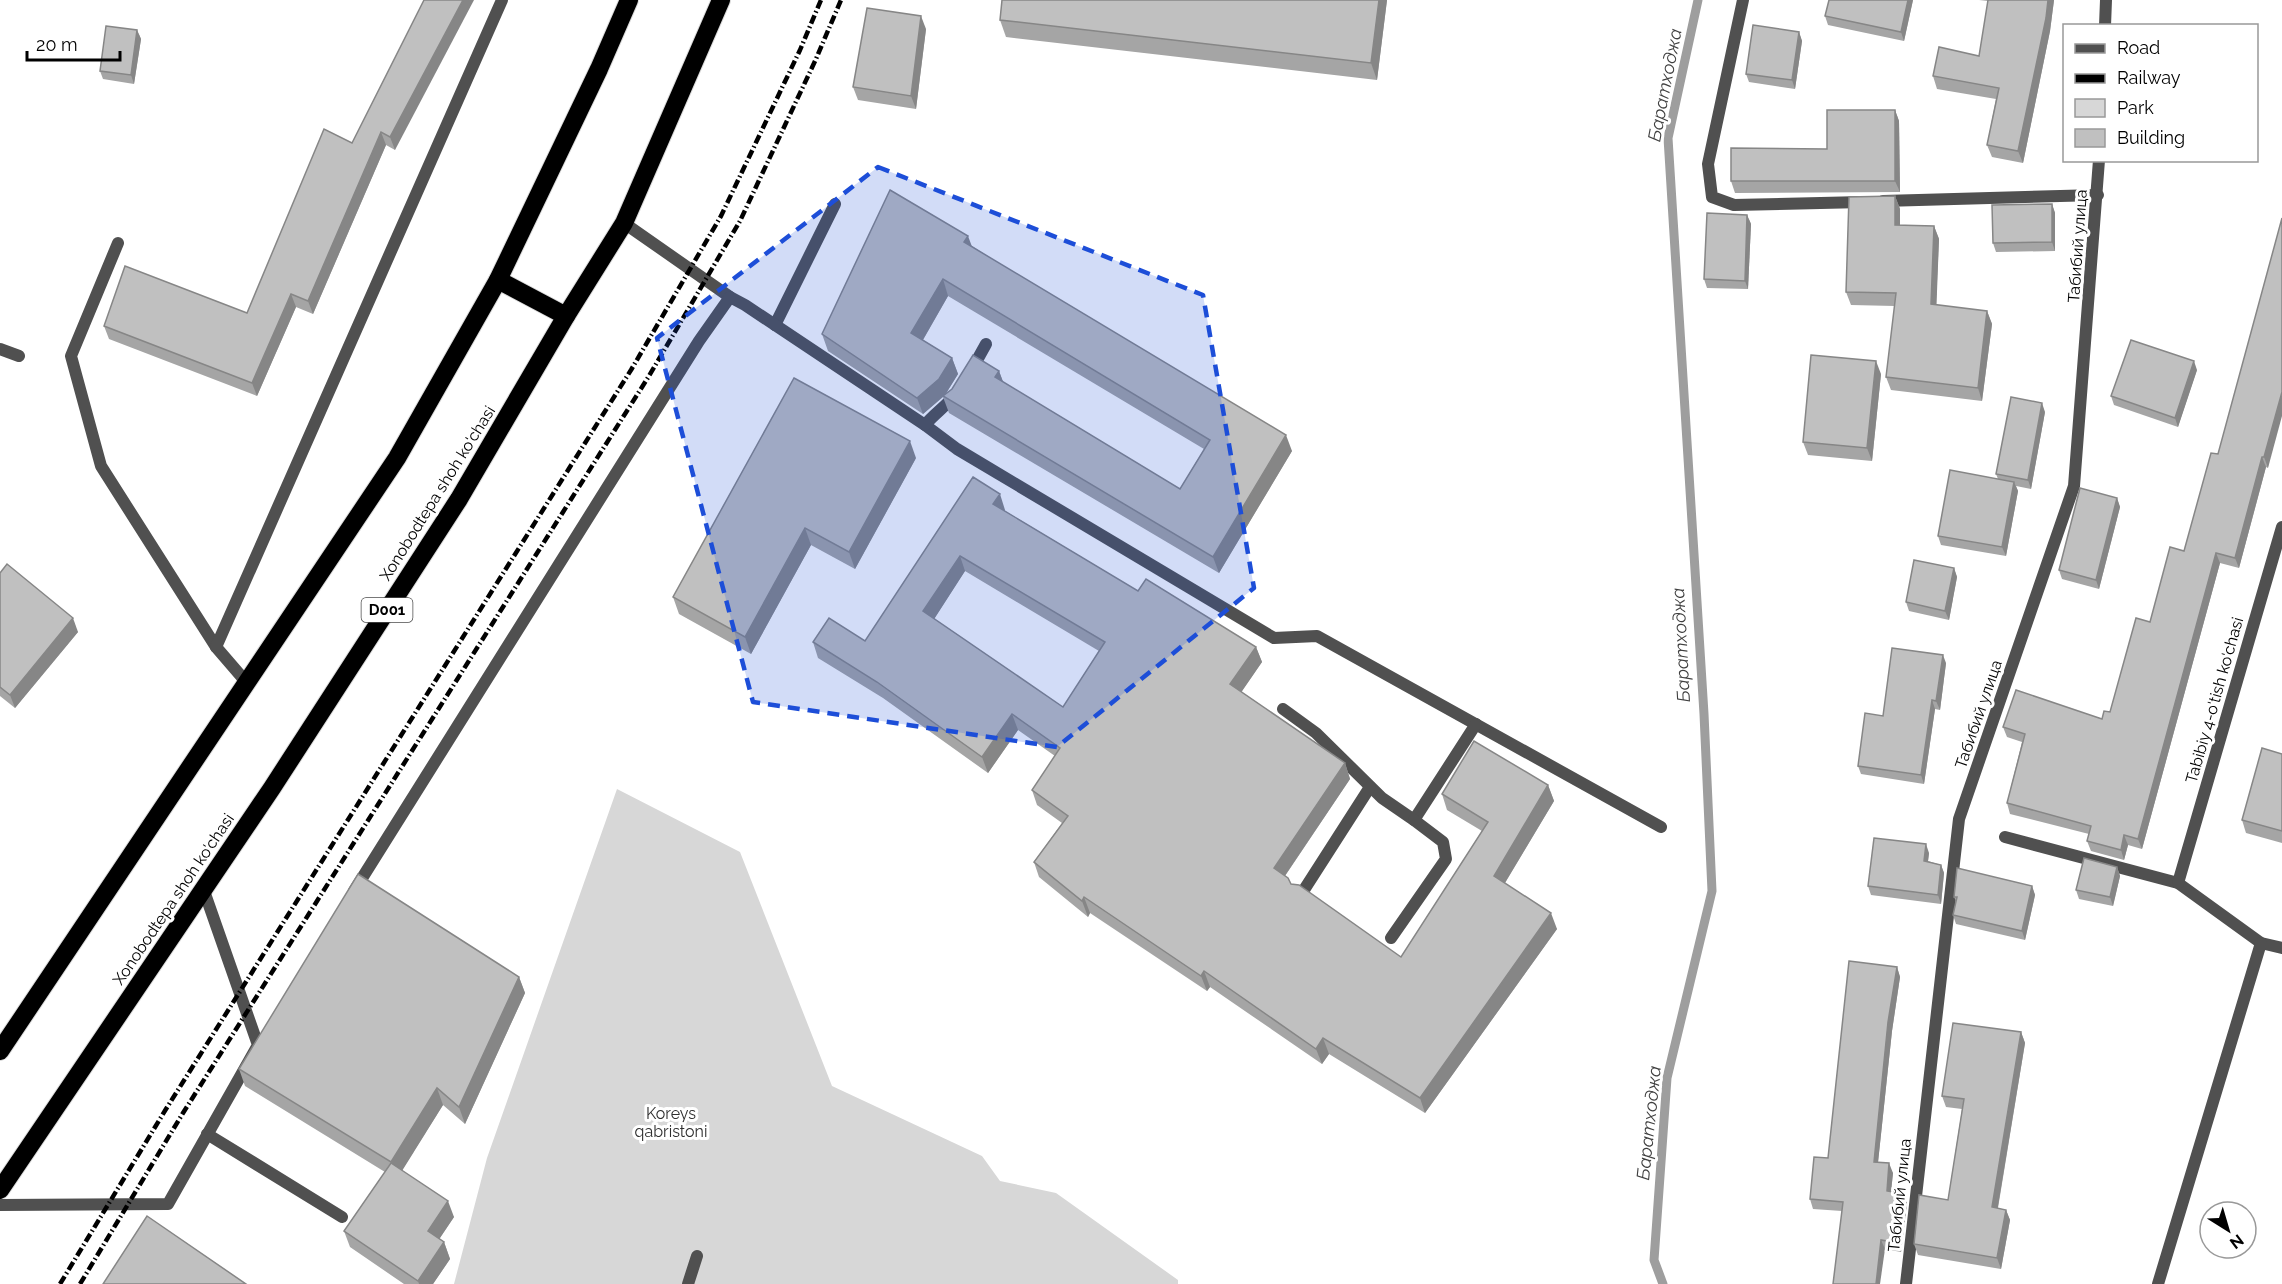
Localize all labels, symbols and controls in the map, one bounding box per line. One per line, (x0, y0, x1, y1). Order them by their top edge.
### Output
scale bar (27, 24, 120, 62)
legend (2063, 24, 2258, 162)
water label: Баратходжа (1643, 26, 1686, 143)
text: 20 m (36, 34, 78, 55)
text: Road (2117, 37, 2160, 58)
text: Railway (2117, 67, 2181, 88)
text: Park (2117, 97, 2154, 118)
text: Building (2117, 127, 2185, 148)
street label: Табибий улица (2064, 189, 2091, 303)
street label: Xonobodtepa shoh ko'chasi (376, 402, 499, 584)
water label: Баратходжа (1667, 587, 1694, 703)
road number: D001 (362, 598, 412, 622)
street label: Tabibiy 4-o'tish ko'chasi (2182, 615, 2247, 785)
street label: Табибий улица (1951, 657, 2006, 771)
street label: Xonobodtepa shoh ko'chasi (109, 810, 238, 989)
water label: Баратходжа (1632, 1065, 1665, 1181)
park label: Koreys qabristoni (635, 1104, 707, 1141)
street label: Табибий улица (1884, 1138, 1915, 1253)
north arrow (2198, 1200, 2258, 1260)
text: N (2226, 1230, 2247, 1253)

